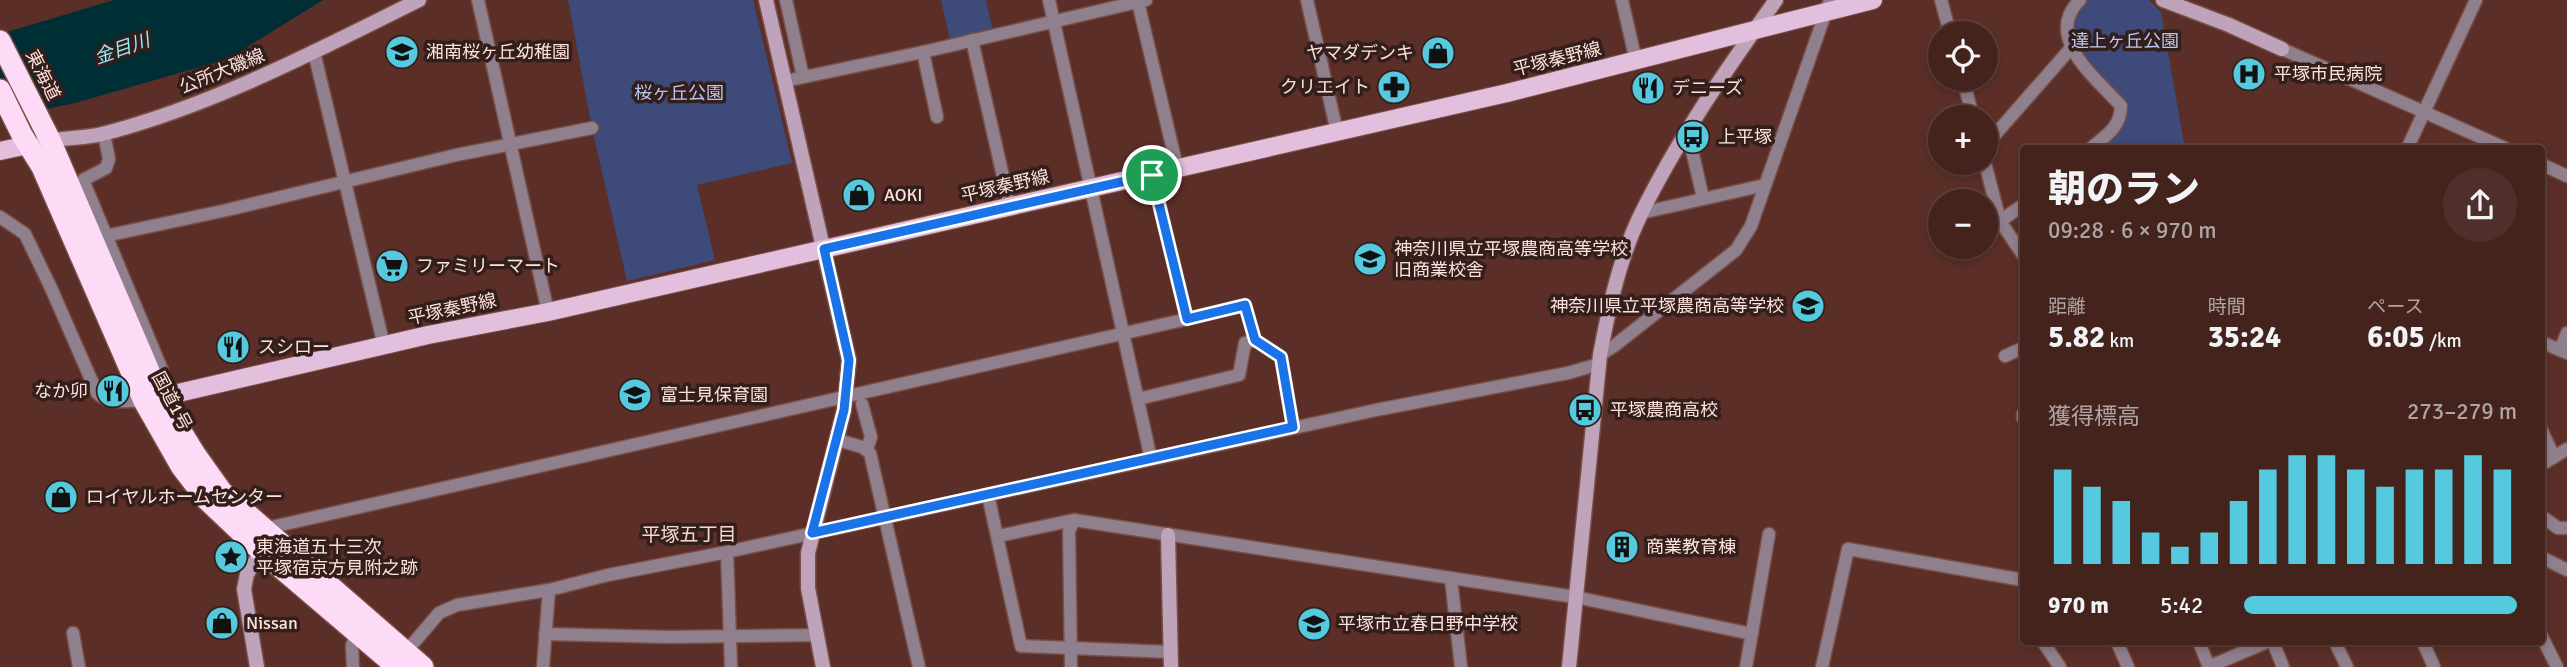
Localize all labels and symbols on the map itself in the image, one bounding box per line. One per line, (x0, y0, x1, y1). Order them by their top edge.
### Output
water label: 金目川 (91, 28, 155, 70)
park label: 達上ヶ丘公園 (2071, 30, 2179, 52)
school or university icon: 湘南桜ヶ丘幼稚園 (383, 33, 421, 71)
shop icon: ヤマダデンキ (1419, 34, 1457, 72)
street label: 平塚秦野線 (1511, 37, 1603, 81)
place label: 湘南桜ヶ丘幼稚園 (426, 41, 570, 63)
place label: ヤマダデンキ (1306, 42, 1414, 64)
street label: 公所大磯線 (176, 44, 268, 98)
street label: 東海道 (21, 46, 65, 104)
hospital icon: 平塚市民病院 (2230, 55, 2268, 93)
place label: 平塚市民病院 (2274, 63, 2382, 85)
pharmacy icon: クリエイト (1375, 68, 1413, 106)
restaurant icon: デニーズ (1629, 69, 1667, 107)
place label: クリエイト (1280, 76, 1370, 98)
place label: デニーズ (1672, 77, 1743, 99)
park label: 桜ヶ丘公園 (634, 82, 724, 104)
bus stop icon: 上平塚 (1674, 118, 1712, 156)
place label: 上平塚 (1718, 126, 1772, 148)
pin (1122, 145, 1182, 205)
street label: 平塚秦野線 (959, 165, 1051, 207)
shop icon: AOKI (840, 176, 878, 214)
place label: AOKI (884, 184, 923, 206)
place label: 神奈川県立平塚農商高等学校 旧商業校舎 (1394, 238, 1628, 281)
school or university icon: 神奈川県立平塚農商高等学校 旧商業校舎 (1351, 240, 1389, 278)
supermarket icon: ファミリーマート (373, 247, 411, 285)
place label: ファミリーマート (416, 255, 560, 277)
school or university icon: 神奈川県立平塚農商高等学校 (1789, 287, 1827, 325)
street label: 平塚秦野線 (406, 289, 498, 329)
place label: 神奈川県立平塚農商高等学校 (1550, 295, 1784, 317)
restaurant icon: スシロー (214, 328, 252, 366)
place label: スシロー (258, 336, 330, 358)
street label: 国道1号 (147, 368, 197, 434)
restaurant icon: なか卯 (94, 372, 132, 410)
school or university icon: 富士見保育園 (616, 376, 654, 414)
place label: なか卯 (34, 380, 88, 402)
place label: 富士見保育園 (660, 384, 768, 406)
bus stop icon: 平塚農商高校 (1566, 391, 1604, 429)
place label: 平塚農商高校 (1610, 399, 1718, 421)
shop icon: ロイヤルホームセンター (42, 478, 80, 516)
place label: ロイヤルホームセンター (86, 486, 283, 508)
district label: 平塚五丁目 (641, 523, 737, 547)
building icon: 商業教育棟 (1603, 528, 1641, 566)
place label: 東海道五十三次 平塚宿京方見附之跡 (256, 536, 418, 579)
place label: 商業教育棟 (1646, 536, 1736, 558)
place icon: 東海道五十三次 平塚宿京方見附之跡 (212, 538, 250, 576)
shop icon: Nissan (203, 604, 241, 642)
school or university icon: 平塚市立春日野中学校 (1295, 605, 1333, 643)
place label: Nissan (246, 612, 298, 634)
place label: 平塚市立春日野中学校 (1338, 613, 1518, 635)

